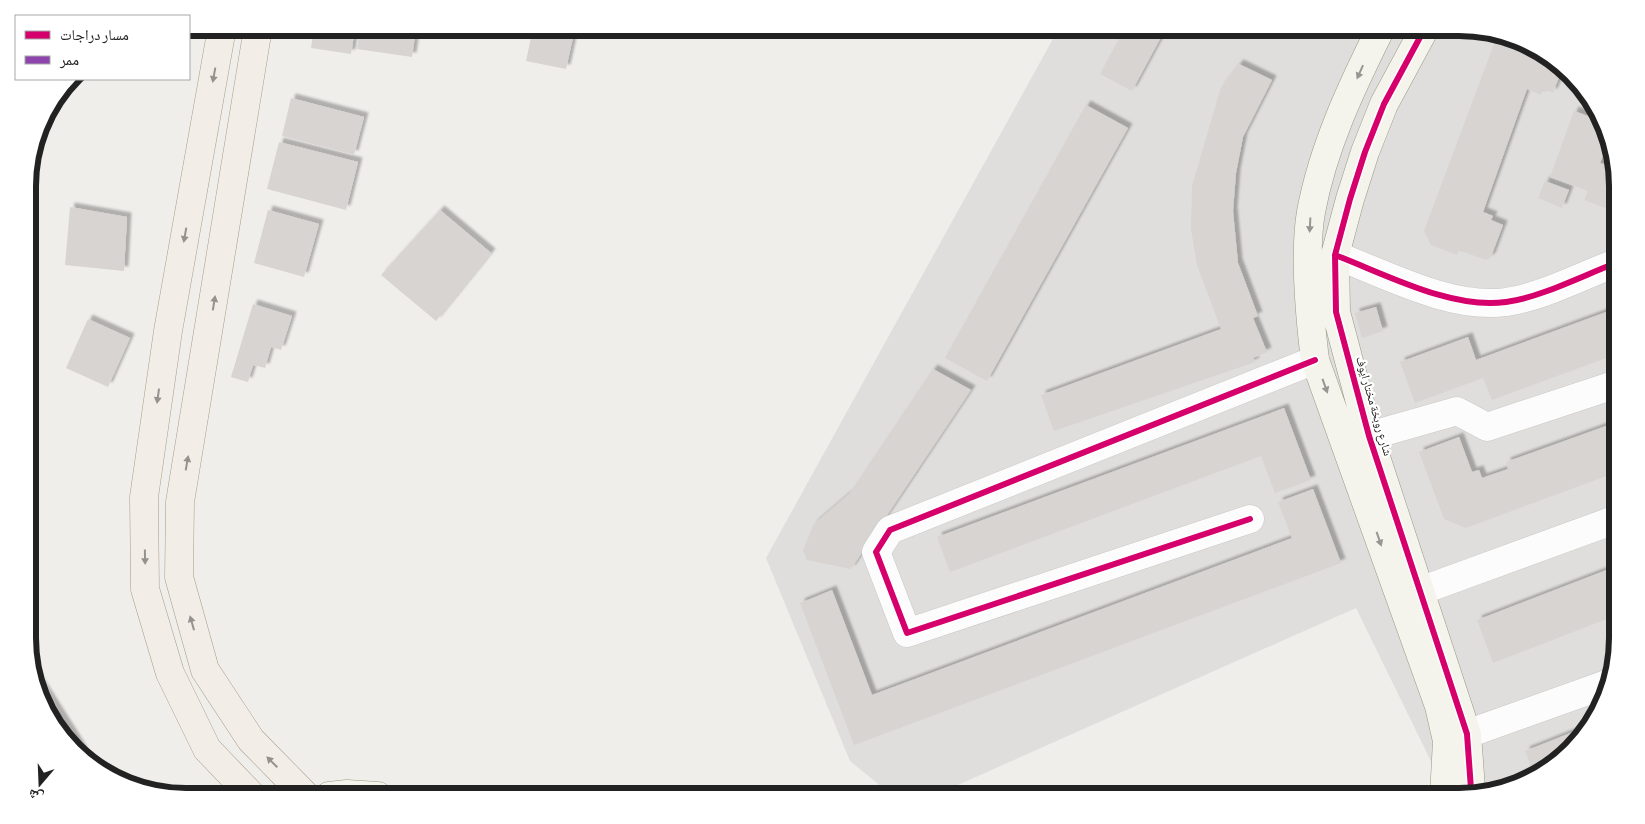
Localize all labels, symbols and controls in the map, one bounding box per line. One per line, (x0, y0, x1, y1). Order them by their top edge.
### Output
legend (15, 15, 190, 80)
text: مسار دراجات (60, 26, 129, 44)
text: ممر (59, 51, 79, 69)
one-way arrow (1356, 65, 1364, 79)
one-way arrow (209, 68, 217, 84)
one-way arrow (1306, 218, 1314, 234)
one-way arrow (180, 228, 188, 244)
one-way arrow (210, 294, 218, 310)
street label: شارع روبخة مختار ايوف (1352, 355, 1395, 458)
one-way arrow (1321, 379, 1329, 394)
one-way arrow (154, 388, 162, 404)
one-way arrow (184, 455, 192, 471)
one-way arrow (1375, 532, 1383, 547)
one-way arrow (141, 549, 149, 565)
one-way arrow (188, 616, 196, 631)
one-way arrow (266, 756, 278, 768)
north arrow (15, 759, 65, 809)
text: ش (26, 785, 46, 806)

